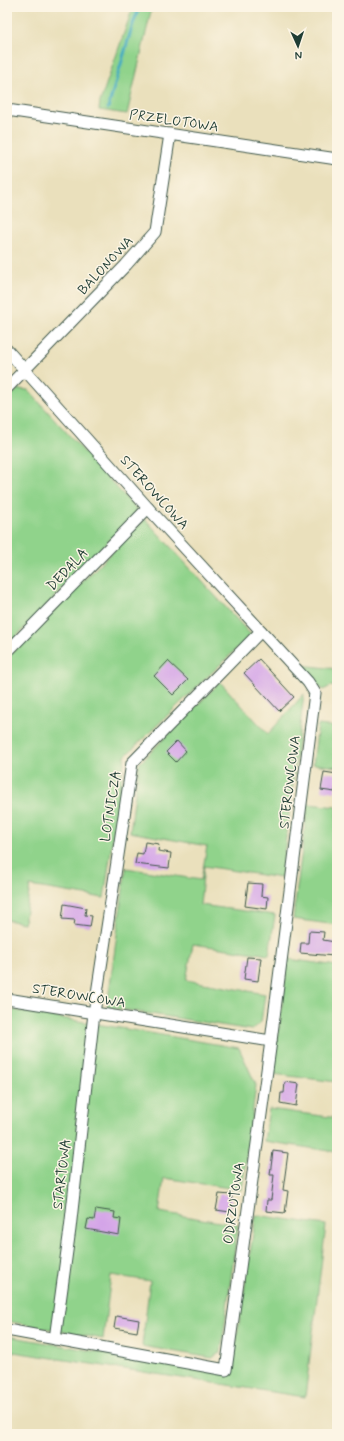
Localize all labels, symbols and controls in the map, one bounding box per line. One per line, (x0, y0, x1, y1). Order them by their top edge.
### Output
north arrow (278, 26, 318, 66)
text: N (294, 48, 302, 62)
street label: PRZELOTOWA (128, 106, 220, 136)
street label: BALONOWA (74, 233, 138, 299)
street label: STEROWCOWA (116, 452, 192, 534)
street label: DEDALA (43, 544, 93, 595)
street label: STEROWCOWA (275, 734, 305, 830)
street label: LOTNICZA (96, 769, 125, 843)
street label: STEROWCOWA (31, 980, 127, 1012)
street label: STARTOWA (49, 1138, 75, 1210)
street label: ODRZUTOWA (219, 1161, 249, 1245)

